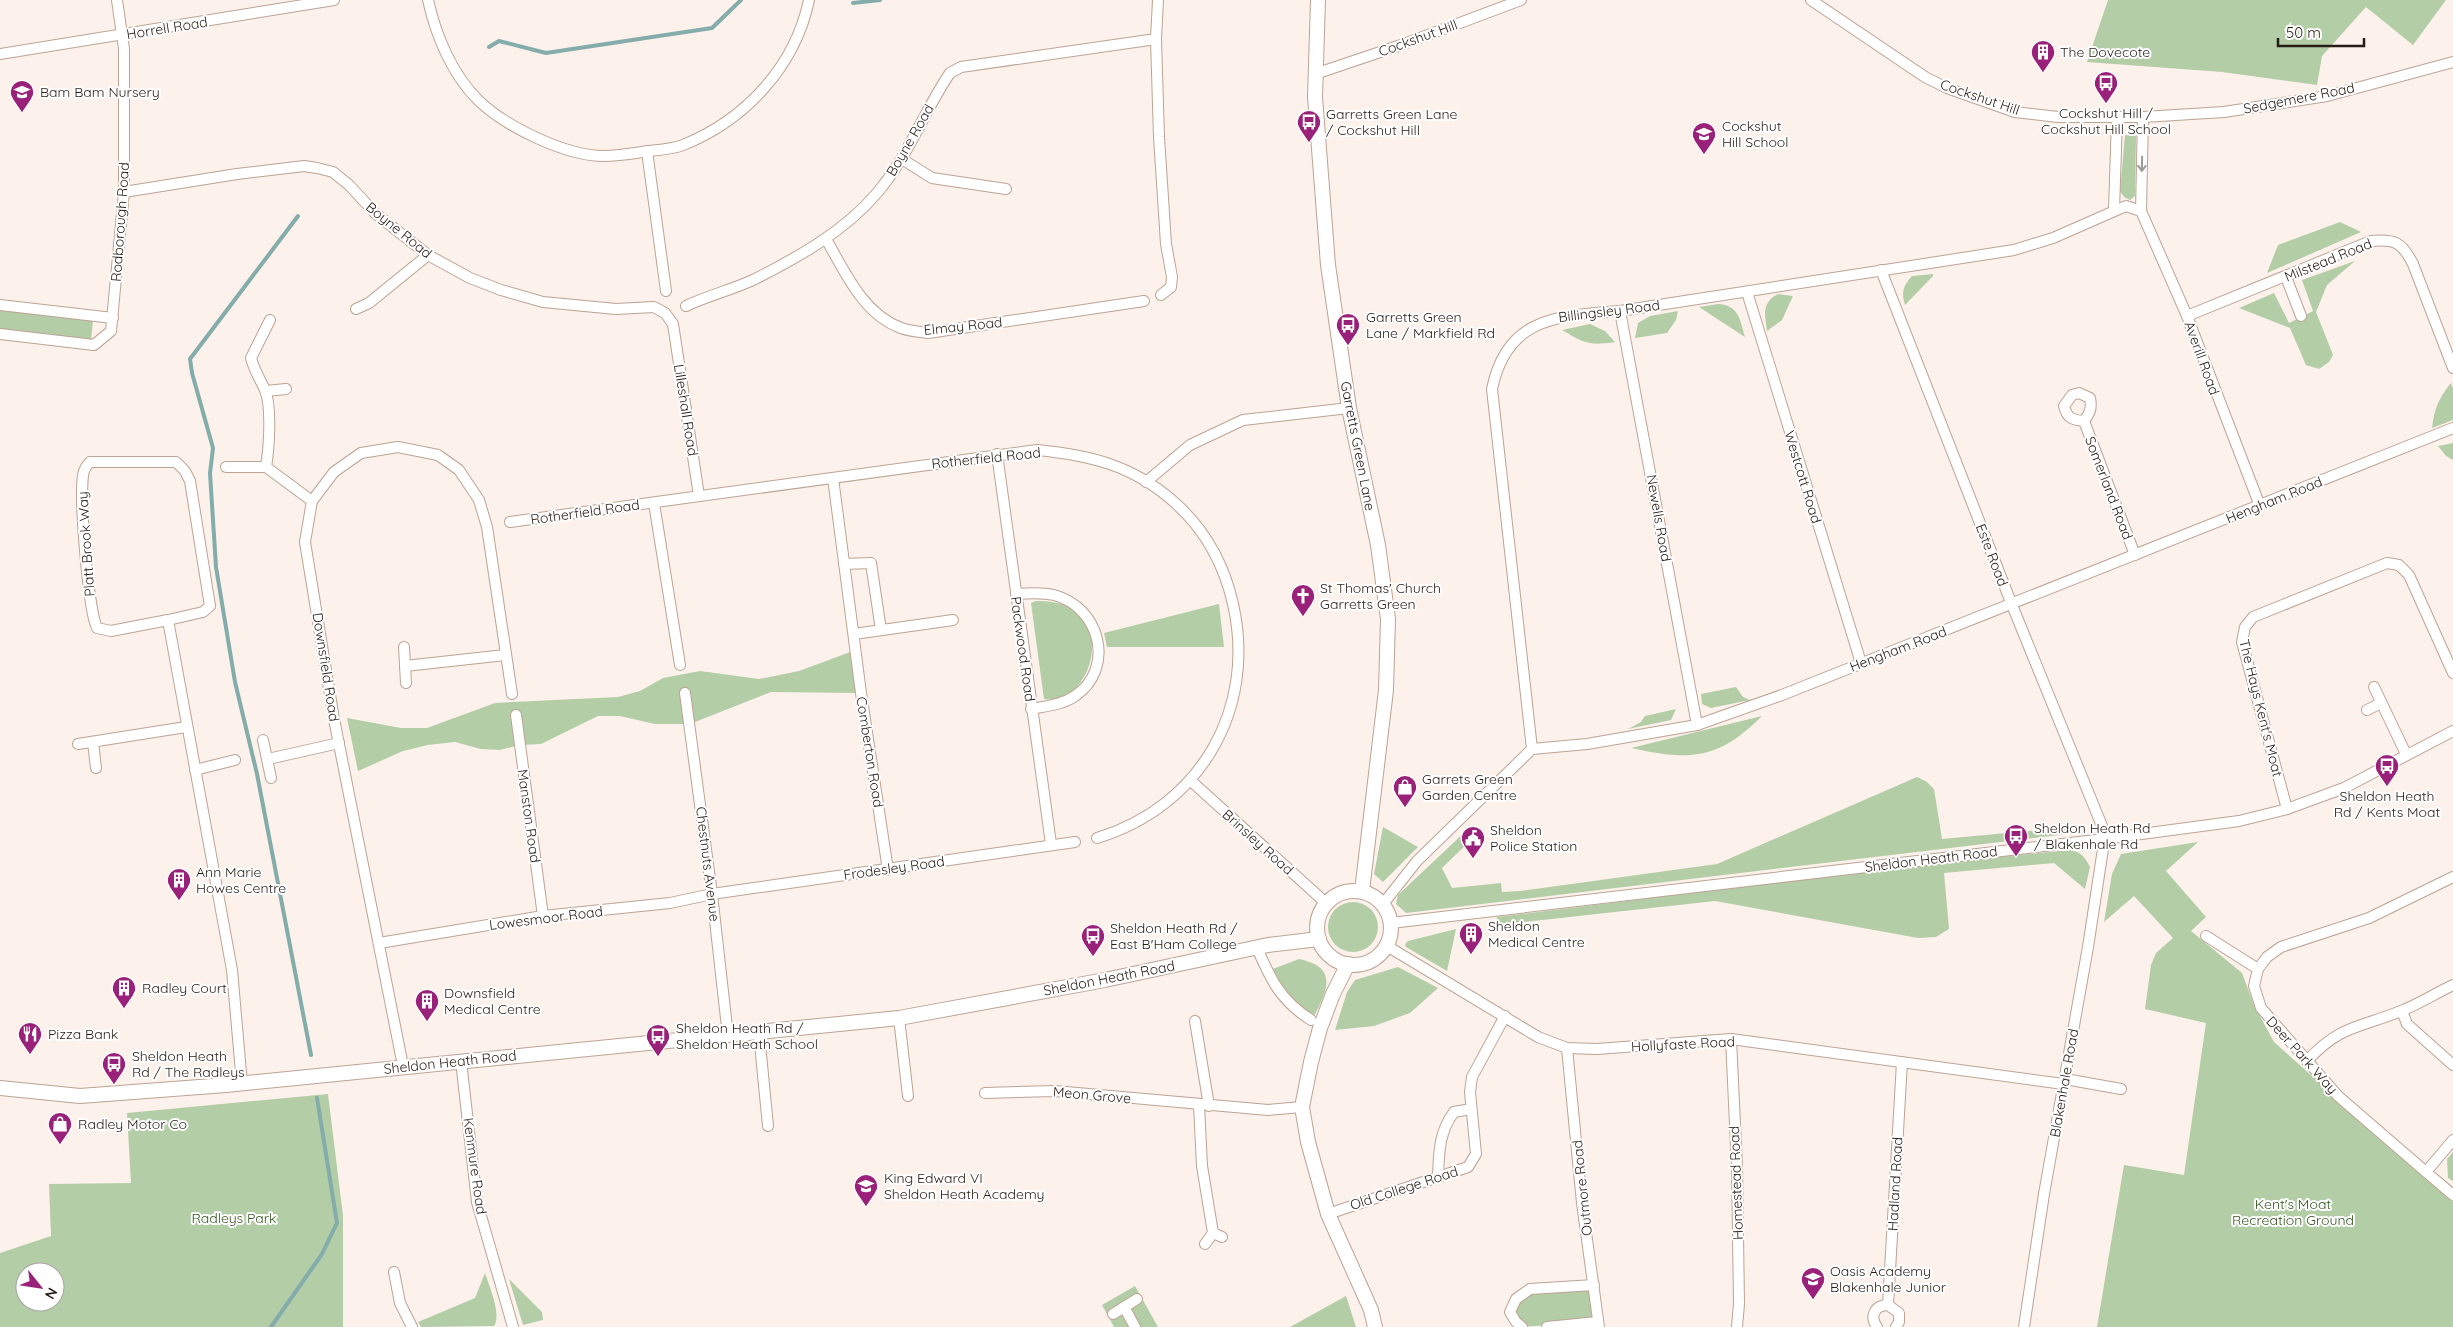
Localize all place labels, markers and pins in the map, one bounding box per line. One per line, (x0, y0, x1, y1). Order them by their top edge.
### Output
building icon: The Dovecote (2030, 39, 2056, 73)
place label: The Dovecote (2060, 43, 2150, 61)
bus stop icon: Cockshut Hill / Cockshut Hill School (2093, 70, 2119, 104)
school or university icon: Bam Bam Nursery (9, 79, 35, 113)
place label: Bam Bam Nursery (40, 83, 160, 101)
place label: Cockshut Hill / Cockshut Hill School (2041, 104, 2171, 138)
place label: Garretts Green Lane / Cockshut Hill (1326, 105, 1458, 139)
bus stop icon: Garretts Green Lane / Cockshut Hill (1296, 109, 1322, 143)
place label: Cockshut Hill School (1722, 117, 1789, 151)
school or university icon: Cockshut Hill School (1691, 121, 1717, 155)
place label: Garretts Green Lane / Markfield Rd (1366, 308, 1495, 342)
bus stop icon: Garretts Green Lane / Markfield Rd (1335, 312, 1361, 346)
place label: St Thomas' Church Garretts Green (1320, 579, 1441, 613)
church icon: St Thomas' Church Garretts Green (1290, 583, 1316, 617)
bus stop icon: Sheldon Heath Rd / Kents Moat (2374, 753, 2400, 787)
place label: Garrets Green Garden Centre (1422, 770, 1517, 804)
shop icon: Garrets Green Garden Centre (1392, 774, 1418, 808)
place label: Sheldon Heath Rd / Kents Moat (2334, 787, 2441, 821)
place label: Sheldon Heath Rd / Blakenhale Rd (2034, 819, 2151, 853)
place label: Sheldon Police Station (1490, 821, 1577, 855)
bus stop icon: Sheldon Heath Rd / Blakenhale Rd (2003, 823, 2029, 857)
public building icon: Sheldon Police Station (1460, 825, 1486, 859)
place label: Ann Marie Howes Centre (196, 863, 286, 897)
building icon: Ann Marie Howes Centre (166, 867, 192, 901)
place label: Sheldon Medical Centre (1488, 917, 1585, 951)
place label: Sheldon Heath Rd / East B'Ham College (1110, 919, 1238, 953)
building icon: Sheldon Medical Centre (1458, 921, 1484, 955)
bus stop icon: Sheldon Heath Rd / East B'Ham College (1080, 923, 1106, 957)
building icon: Radley Court (111, 975, 137, 1009)
place label: Radley Court (142, 979, 227, 997)
place label: Downsfield Medical Centre (444, 984, 541, 1018)
building icon: Downsfield Medical Centre (414, 988, 440, 1022)
place label: Sheldon Heath Rd / Sheldon Heath School (676, 1019, 818, 1053)
restaurant icon: Pizza Bank (17, 1021, 43, 1055)
bus stop icon: Sheldon Heath Rd / Sheldon Heath School (645, 1023, 671, 1057)
place label: Pizza Bank (48, 1025, 118, 1043)
place label: Sheldon Heath Rd / The Radleys (132, 1047, 245, 1081)
bus stop icon: Sheldon Heath Rd / The Radleys (101, 1051, 127, 1085)
shop icon: Radley Motor Co (47, 1111, 73, 1145)
place label: Radley Motor Co (78, 1115, 187, 1133)
place label: King Edward VI Sheldon Heath Academy (884, 1169, 1045, 1203)
school or university icon: King Edward VI Sheldon Heath Academy (853, 1173, 879, 1207)
place label: Oasis Academy Blakenhale Junior (1830, 1262, 1947, 1296)
school or university icon: Oasis Academy Blakenhale Junior (1800, 1266, 1826, 1300)

